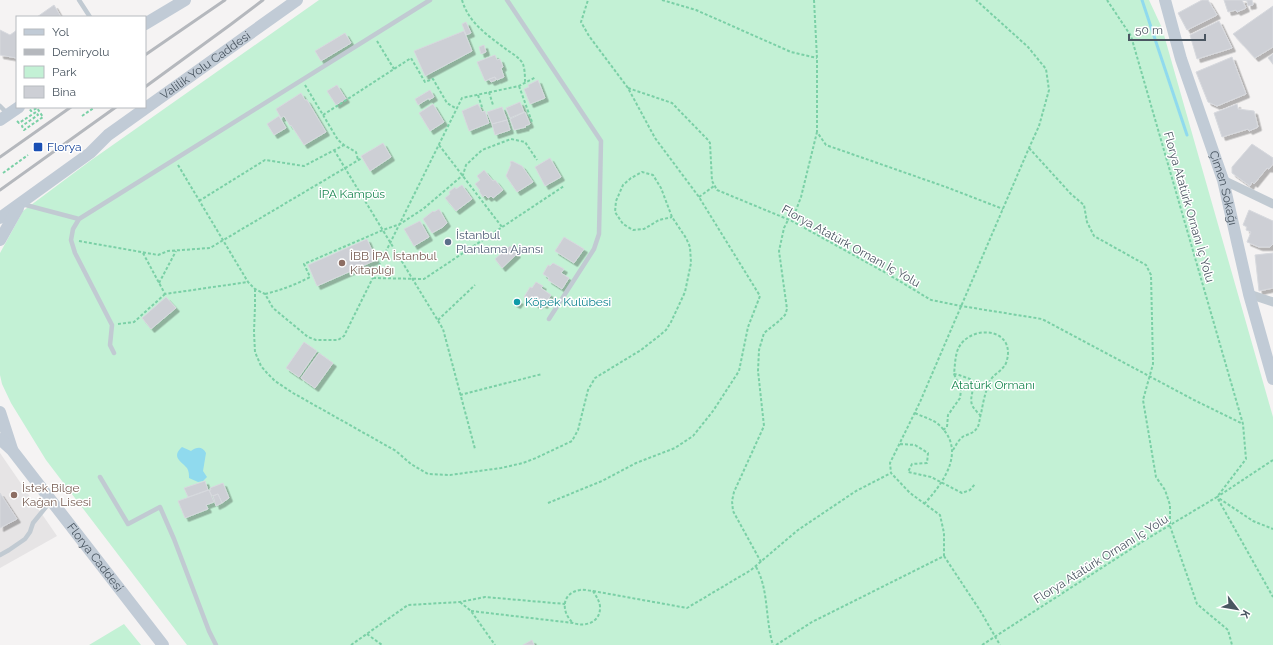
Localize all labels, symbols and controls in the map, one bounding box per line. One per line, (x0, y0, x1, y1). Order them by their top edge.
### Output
legend (16, 16, 146, 108)
scale bar (1129, 16, 1205, 42)
text: 50 m (1135, 23, 1163, 37)
text: Yol (52, 25, 70, 39)
street label: Valilik Yolu Caddesi (158, 29, 253, 102)
text: Demiryolu (52, 45, 109, 59)
text: Park (52, 65, 77, 79)
text: Bina (52, 85, 76, 99)
street label: Florya Atatürk Ornanı İç Yolu (1161, 130, 1217, 284)
place label: Florya (47, 140, 82, 154)
marker: Florya (32, 141, 44, 153)
street label: Çimen Sokağı (1206, 149, 1240, 226)
park label: İPA Kampüs (319, 187, 385, 201)
street label: Florya Atatürk Ornanı İç Yolu (779, 202, 923, 290)
place label: İstanbul Planlama Ajansı (456, 228, 543, 256)
marker: İstanbul Planlama Ajansı (443, 237, 453, 247)
place label: İBB İPA İstanbul Kitaplığı (350, 249, 437, 277)
marker: İBB İPA İstanbul Kitaplığı (337, 258, 347, 268)
place label: Köpek Kulübesi (525, 295, 611, 309)
marker: Köpek Kulübesi (512, 297, 522, 307)
park label: Atatürk Ormanı (951, 378, 1035, 392)
place label: İstek Bilge Kağan Lisesi (22, 481, 91, 509)
marker: İstek Bilge Kağan Lisesi (9, 490, 19, 500)
street label: Florya Atatürk Ornanı İç Yolu (1031, 512, 1171, 606)
street label: Florya Caddesi (64, 520, 126, 594)
north arrow (1217, 589, 1257, 629)
text: K (1237, 607, 1253, 621)

